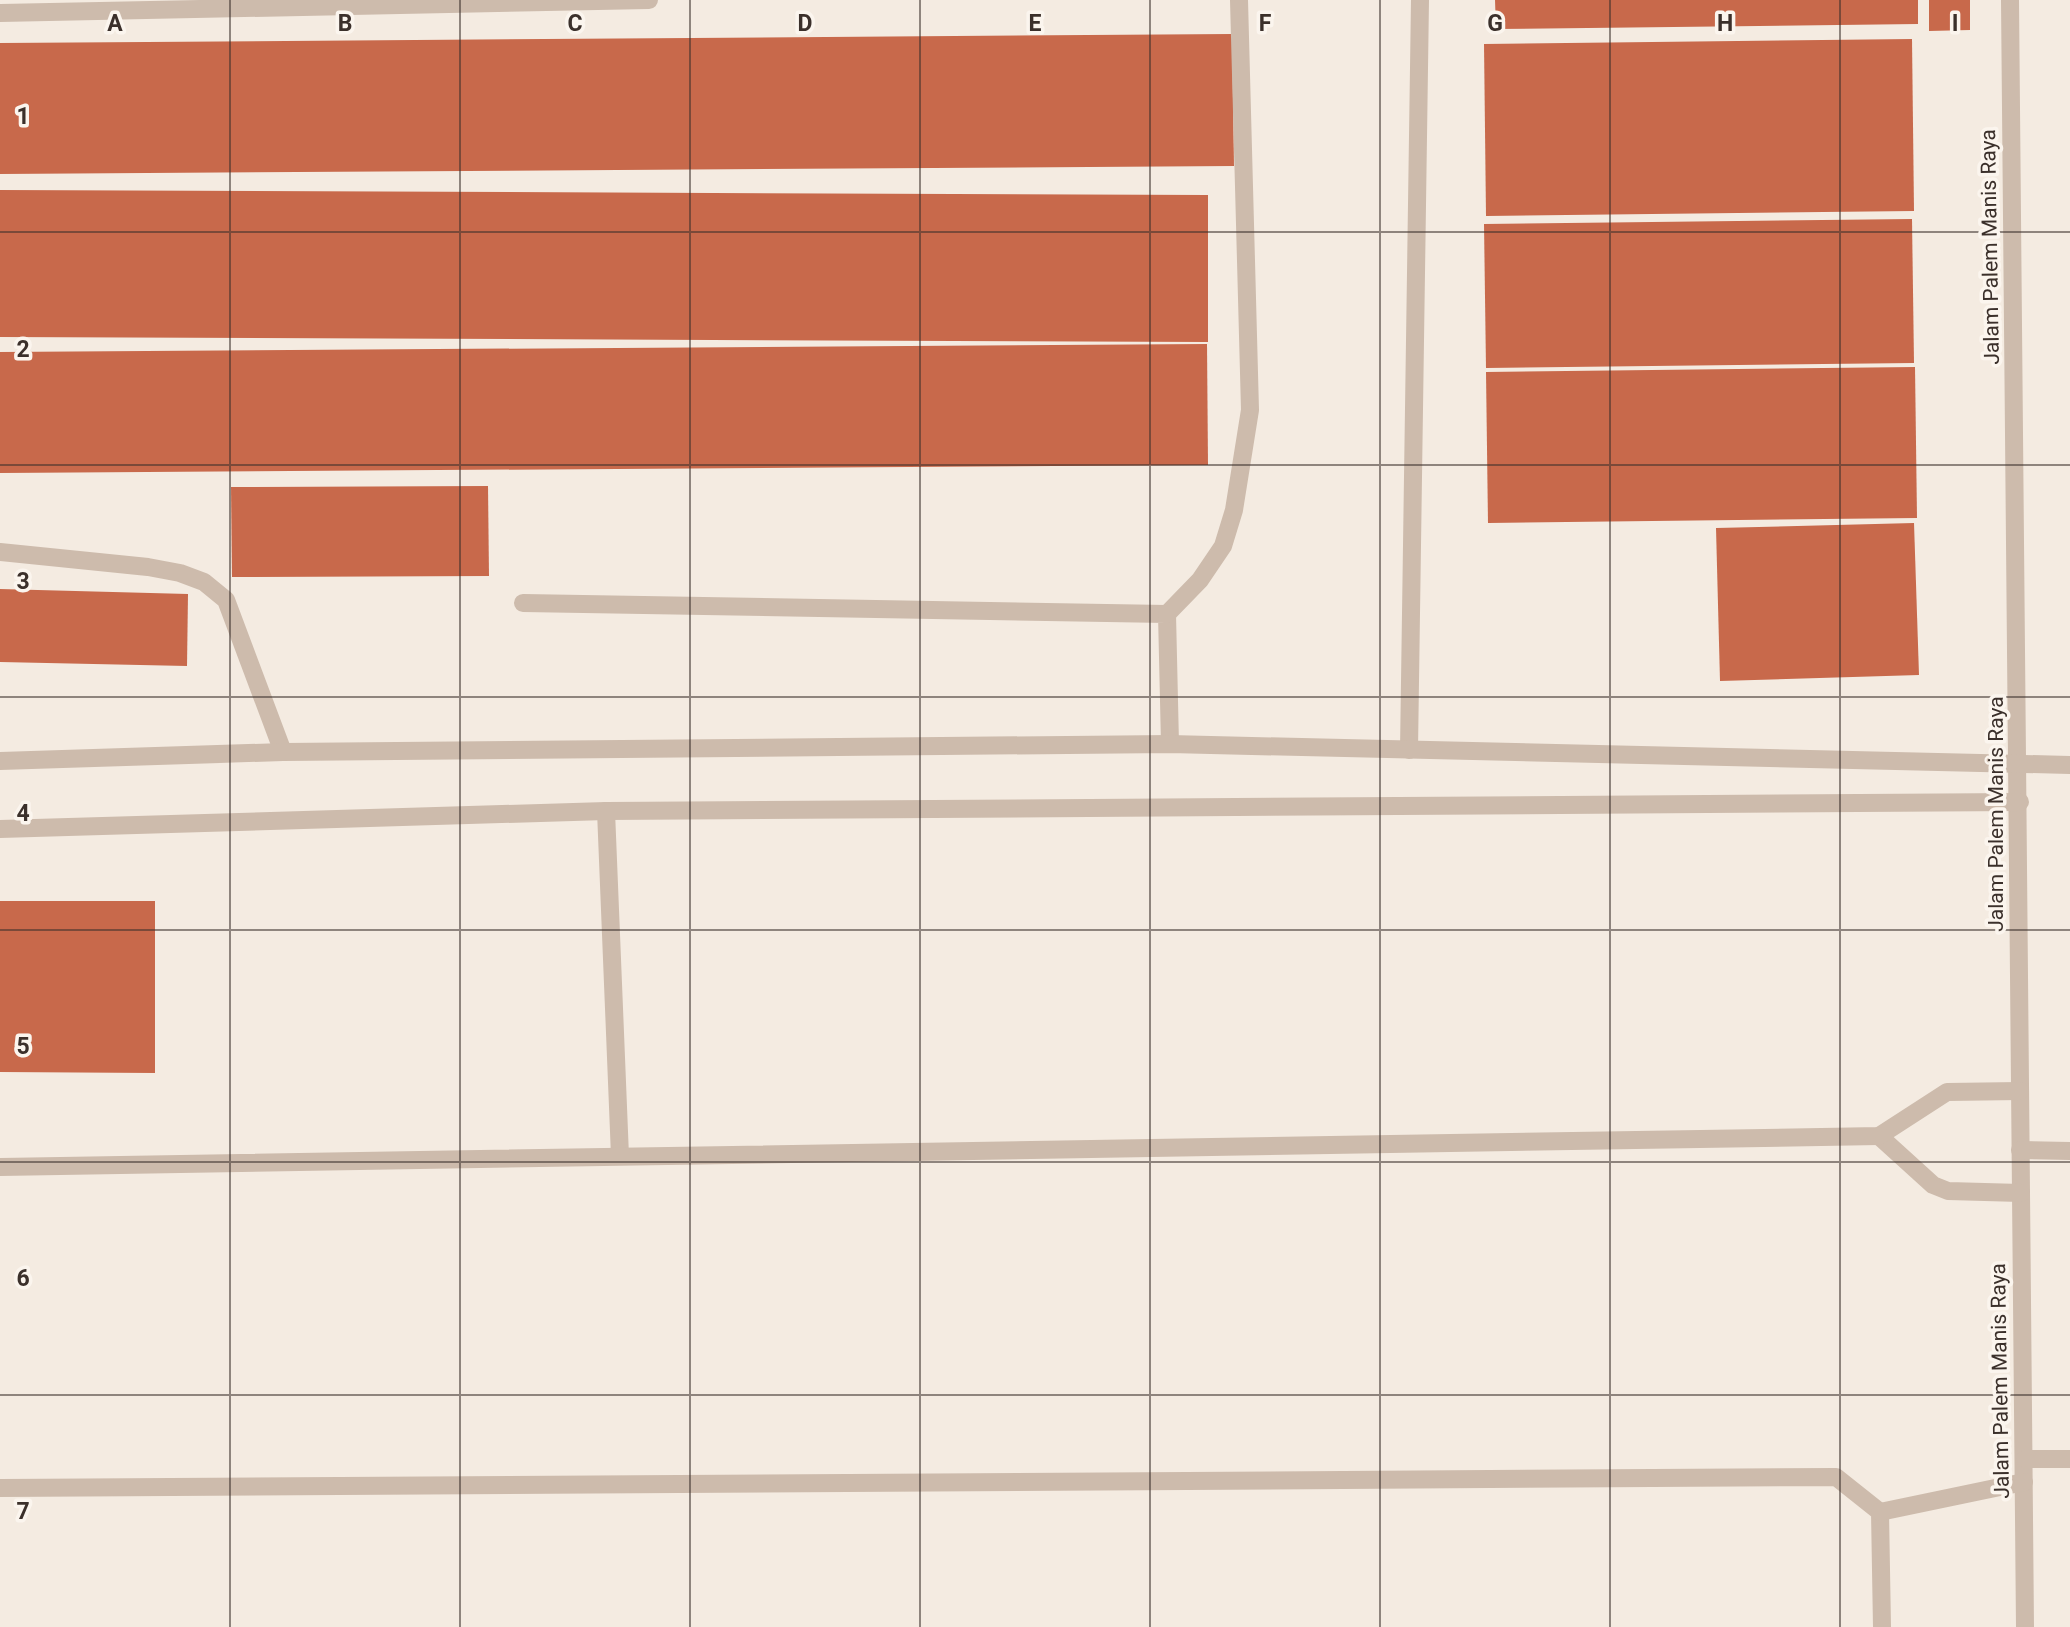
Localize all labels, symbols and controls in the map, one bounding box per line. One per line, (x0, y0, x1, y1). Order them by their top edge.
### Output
text: A (107, 10, 123, 37)
text: B (338, 10, 352, 37)
text: C (567, 10, 583, 37)
text: D (798, 10, 812, 37)
text: E (1029, 10, 1042, 37)
text: F (1259, 10, 1272, 37)
text: G (1487, 10, 1503, 37)
text: H (1717, 10, 1733, 37)
text: I (1952, 10, 1958, 37)
text: 1 (16, 103, 30, 130)
street label: Jalam Palem Manis Raya (1976, 129, 2004, 365)
text: 2 (16, 336, 30, 363)
text: 3 (16, 568, 30, 595)
street label: Jalam Palem Manis Raya (1984, 696, 2008, 932)
text: 4 (16, 800, 30, 827)
text: 5 (16, 1033, 30, 1060)
street label: Jalam Palem Manis Raya (1986, 1263, 2014, 1499)
text: 6 (16, 1265, 30, 1292)
text: 7 (16, 1498, 30, 1525)

